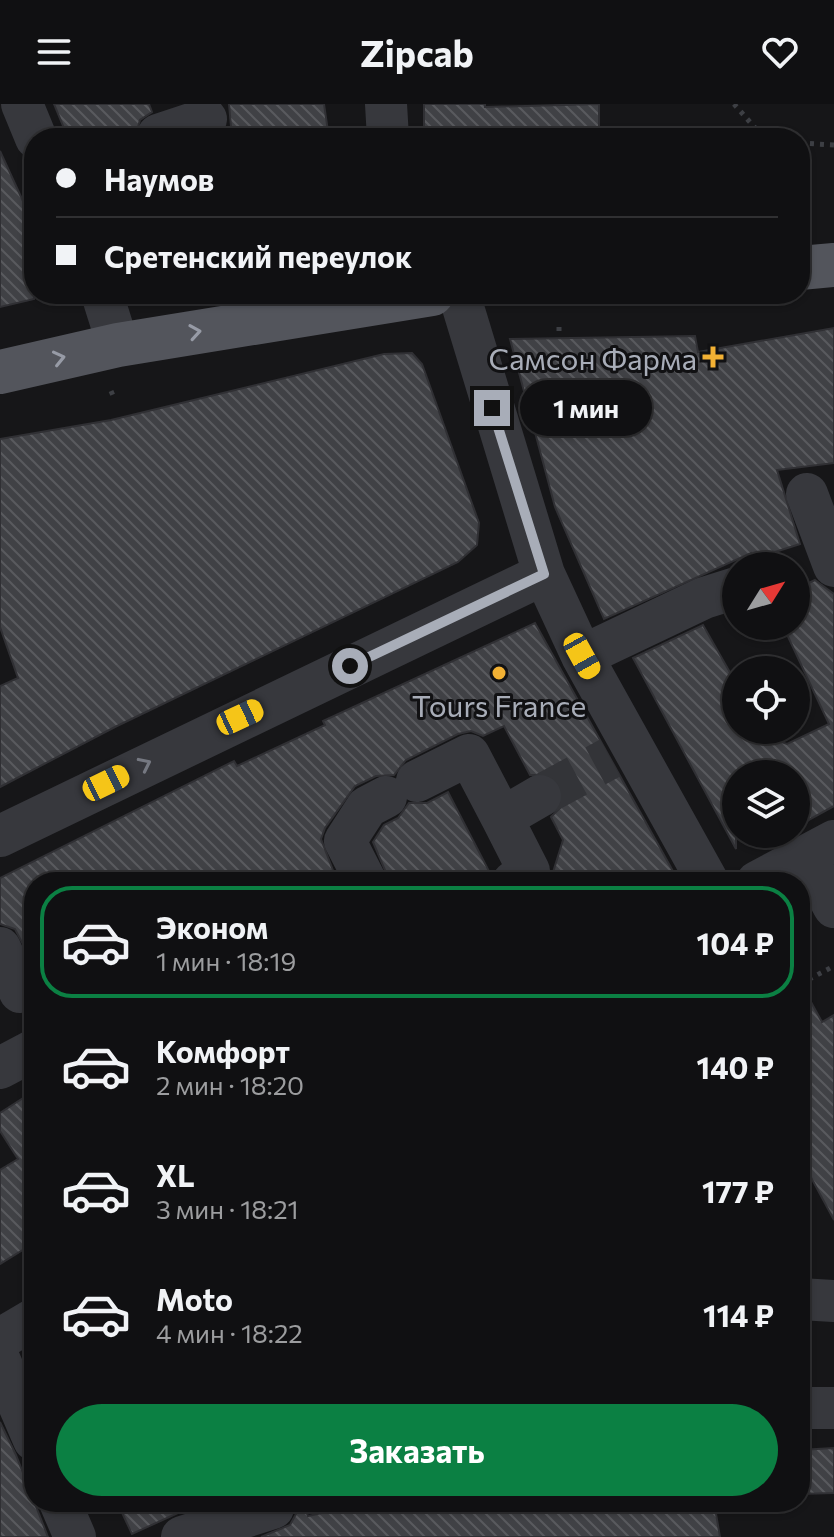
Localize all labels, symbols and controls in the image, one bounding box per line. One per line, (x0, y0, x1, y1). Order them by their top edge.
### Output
icon: menu (32, 30, 76, 74)
text: Zipcab (360, 30, 474, 74)
icon: heart (758, 30, 802, 74)
text: Наумов (104, 160, 214, 197)
text: Сретенский переулок (104, 237, 412, 274)
one-way arrow (188, 324, 201, 341)
place label: Самсон Фарма (488, 339, 697, 376)
marker: Самсон Фарма (704, 348, 722, 366)
one-way arrow (52, 350, 65, 367)
callout: 1 мин (520, 380, 652, 436)
route end (474, 390, 510, 426)
text: 1 мин (553, 392, 619, 423)
north arrow (722, 552, 810, 640)
map controls (722, 552, 810, 848)
car (560, 629, 604, 683)
route start (332, 648, 368, 684)
button: locate (722, 656, 810, 744)
marker: Tours France (490, 664, 508, 682)
place label: Tours France (412, 686, 586, 723)
car (213, 696, 267, 738)
one-way arrow (137, 757, 151, 773)
button: layers (722, 760, 810, 848)
car (79, 762, 133, 804)
icon: car (60, 906, 132, 978)
text: Эконом (156, 908, 268, 945)
text: 104 ₽ (697, 924, 774, 961)
text: 1 мин · 18:19 (156, 945, 296, 976)
icon: car (60, 1030, 132, 1102)
text: Комфорт (156, 1032, 290, 1069)
text: 140 ₽ (697, 1048, 774, 1085)
text: 2 мин · 18:20 (156, 1069, 304, 1100)
icon: car (60, 1154, 132, 1226)
text: XL (156, 1156, 195, 1193)
text: 177 ₽ (702, 1172, 774, 1209)
text: 3 мин · 18:21 (156, 1193, 299, 1224)
icon: car (60, 1278, 132, 1350)
text: Moto (156, 1280, 233, 1317)
text: 114 ₽ (703, 1296, 774, 1333)
text: 4 мин · 18:22 (156, 1317, 303, 1348)
button: Заказать (56, 1404, 778, 1496)

